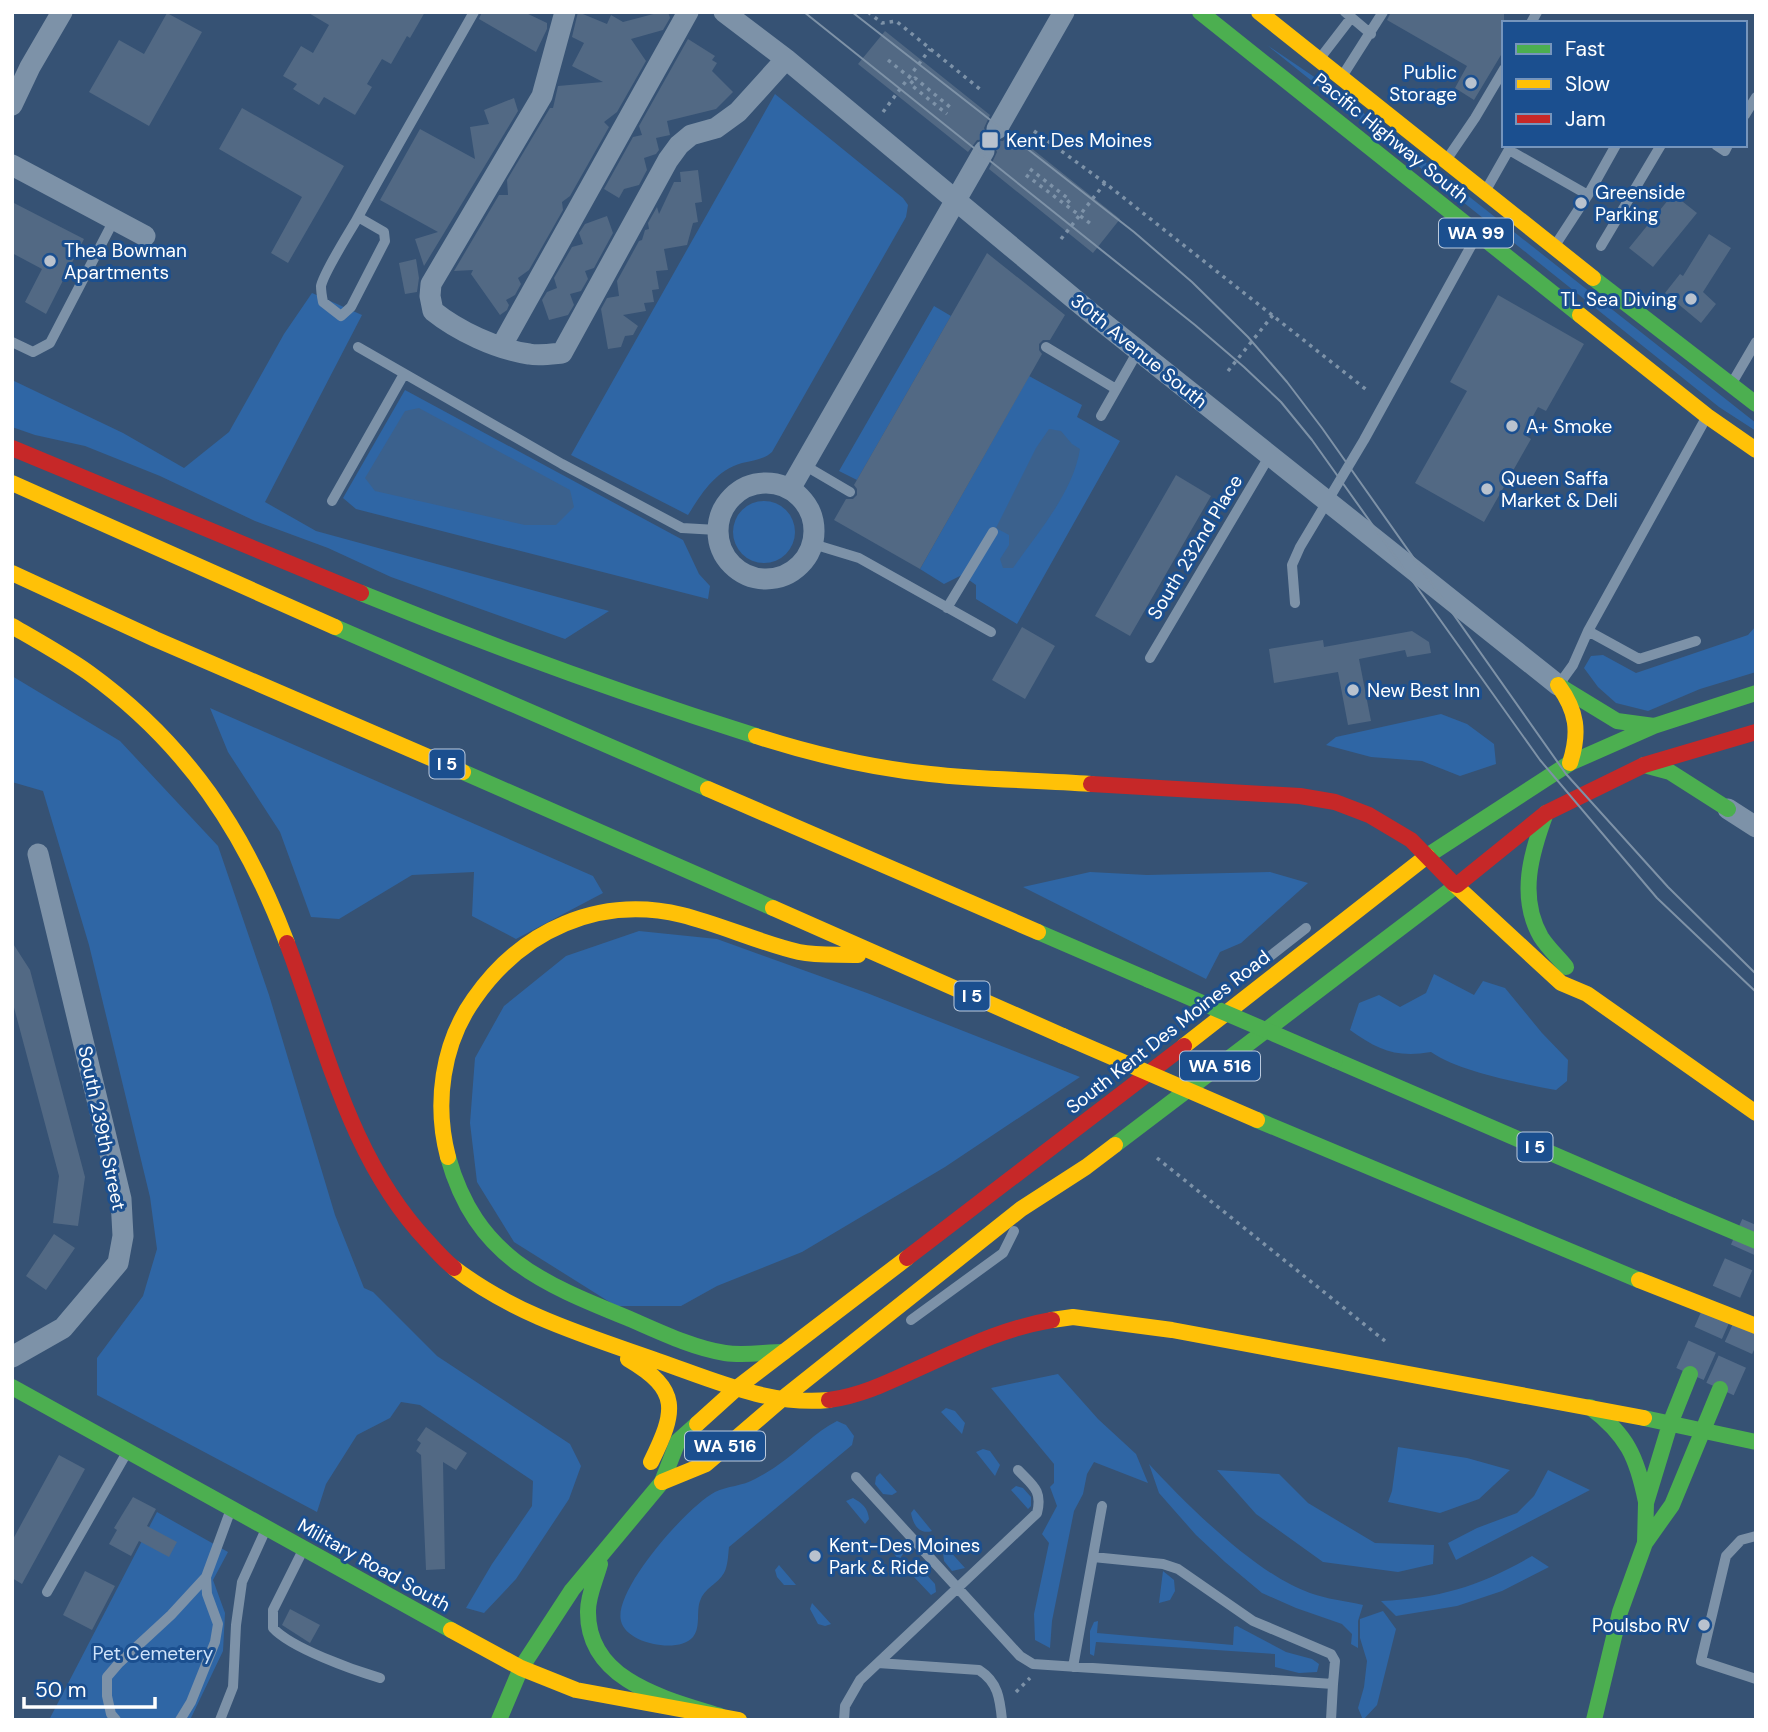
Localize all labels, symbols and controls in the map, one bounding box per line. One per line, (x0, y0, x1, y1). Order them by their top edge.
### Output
legend (1502, 21, 1747, 147)
text: Fast (1565, 35, 1605, 63)
place label: Public Storage (1389, 60, 1457, 107)
street label: Pacific Highway South (1308, 67, 1474, 209)
text: Slow (1565, 70, 1610, 98)
marker: Public Storage (1463, 75, 1479, 91)
text: Jam (1565, 105, 1606, 133)
place label: Kent Des Moines (1006, 128, 1152, 153)
marker: Kent Des Moines (980, 130, 1000, 150)
place label: Greenside Parking (1595, 180, 1685, 227)
marker: Greenside Parking (1573, 195, 1589, 211)
road number: WA 99 (1439, 218, 1513, 247)
place label: Thea Bowman Apartments (64, 238, 187, 285)
marker: Thea Bowman Apartments (42, 253, 58, 269)
place label: TL Sea Diving (1560, 287, 1677, 312)
street label: 30th Avenue South (1066, 288, 1212, 414)
marker: TL Sea Diving (1683, 291, 1699, 307)
place label: A+ Smoke (1526, 414, 1612, 439)
marker: A+ Smoke (1504, 418, 1520, 434)
place label: Queen Saffa Market & Deli (1501, 466, 1618, 513)
street label: South 232nd Place (1142, 470, 1248, 624)
marker: Queen Saffa Market & Deli (1479, 481, 1495, 497)
place label: New Best Inn (1367, 678, 1480, 703)
marker: New Best Inn (1345, 682, 1361, 698)
road number: I 5 (430, 750, 464, 778)
street label: South Kent Des Moines Road (1061, 945, 1275, 1119)
road number: I 5 (954, 981, 990, 1010)
street label: South 239th Street (72, 1044, 132, 1212)
road number: WA 516 (1180, 1051, 1260, 1080)
road number: I 5 (1518, 1132, 1552, 1162)
road number: WA 516 (685, 1432, 765, 1461)
street label: Military Road South (293, 1513, 455, 1617)
place label: Kent-Des Moines Park & Ride (829, 1533, 980, 1580)
marker: Kent-Des Moines Park & Ride (807, 1548, 823, 1564)
place label: Poulsbo RV (1592, 1613, 1690, 1638)
marker: Poulsbo RV (1696, 1617, 1712, 1633)
park label: Pet Cemetery (93, 1641, 214, 1666)
scale bar (24, 1666, 156, 1710)
text: 50 m (35, 1676, 86, 1704)

